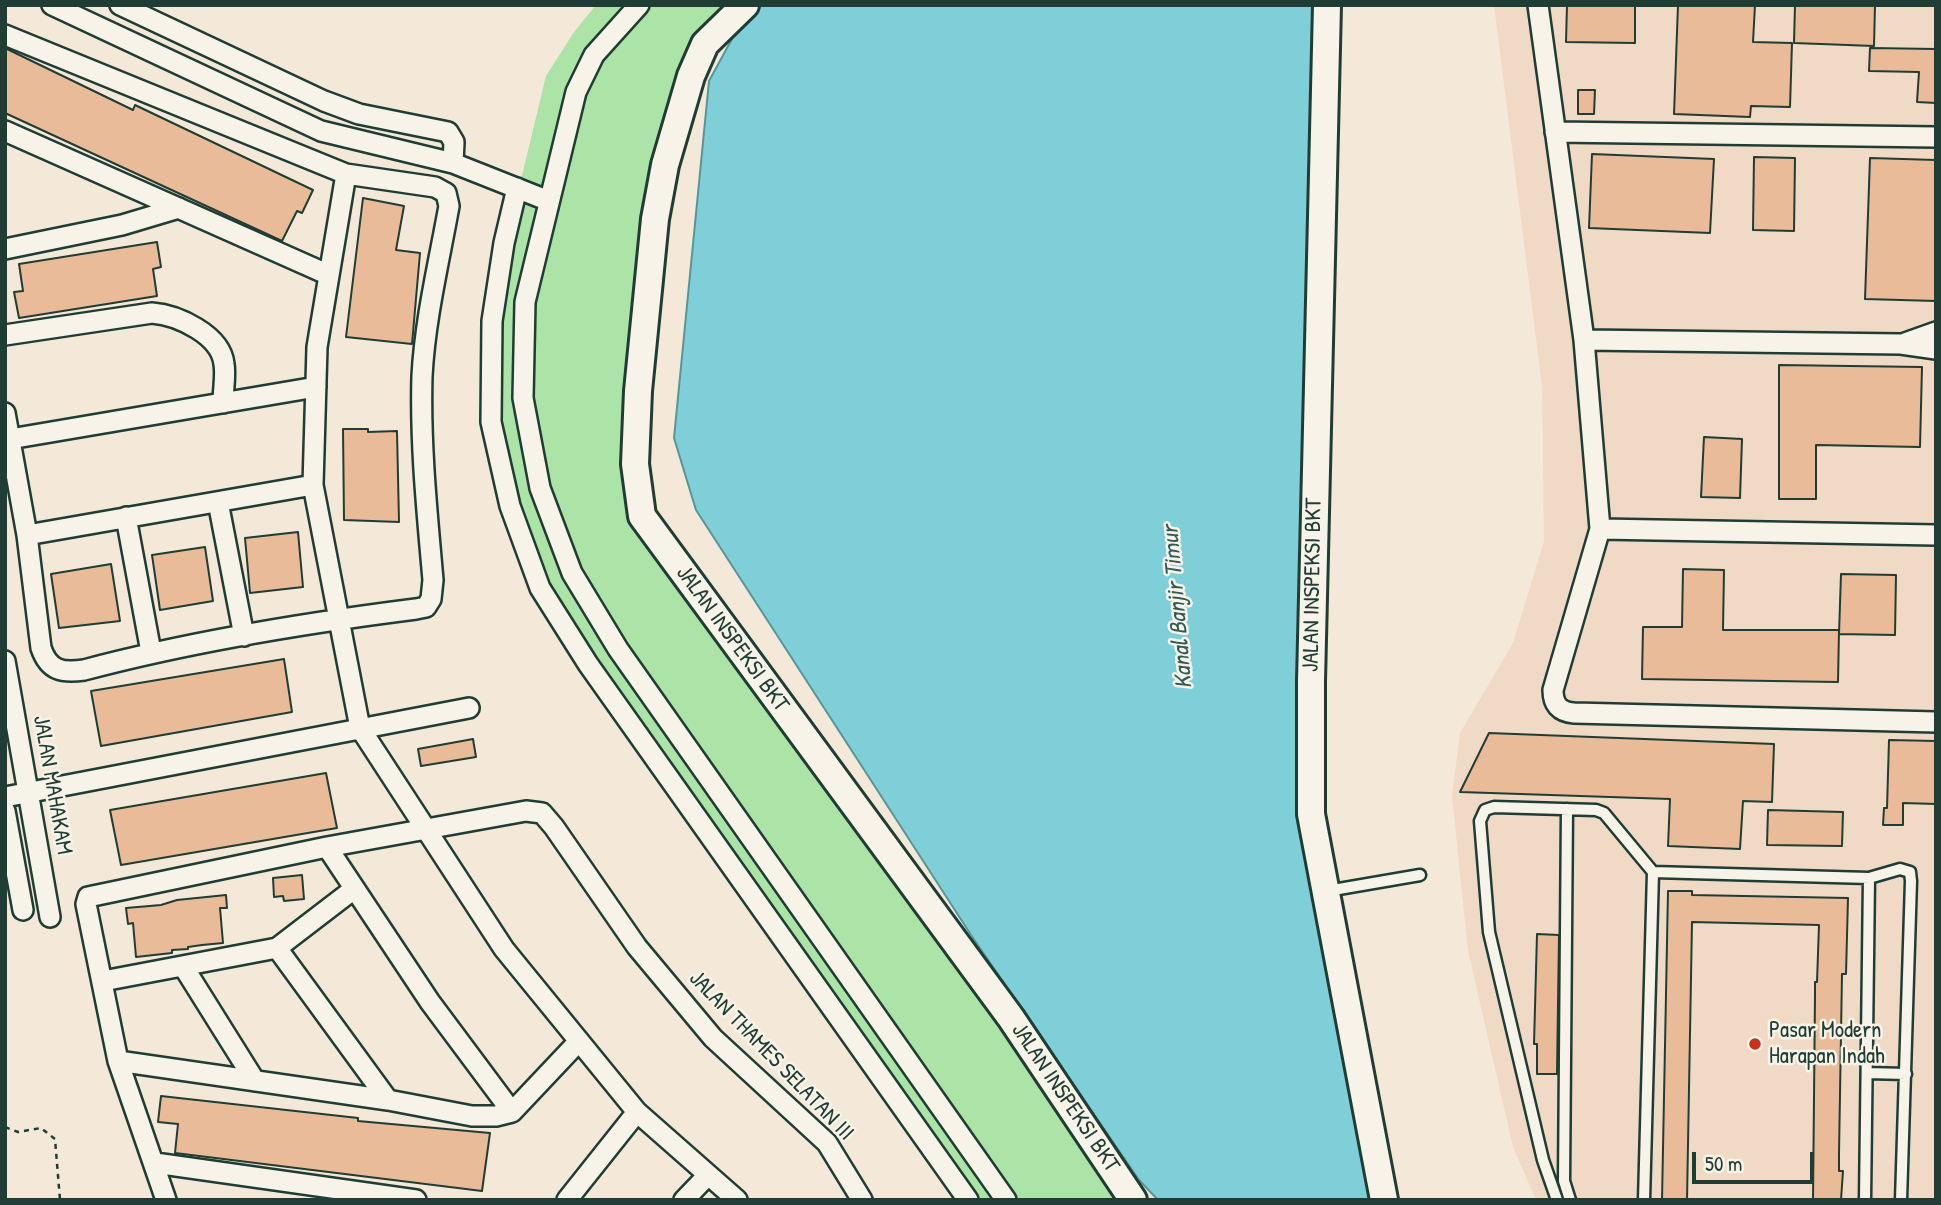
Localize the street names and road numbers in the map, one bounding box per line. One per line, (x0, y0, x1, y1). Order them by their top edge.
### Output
street label: JALAN INSPEKSI BKT (1298, 498, 1328, 672)
street label: JALAN INSPEKSI BKT (670, 560, 794, 718)
street label: JALAN MAHAKAM (26, 713, 78, 857)
street label: JALAN THAMES SELATAN III (683, 965, 859, 1147)
street label: JALAN INSPEKSI BKT (1005, 1018, 1125, 1178)

